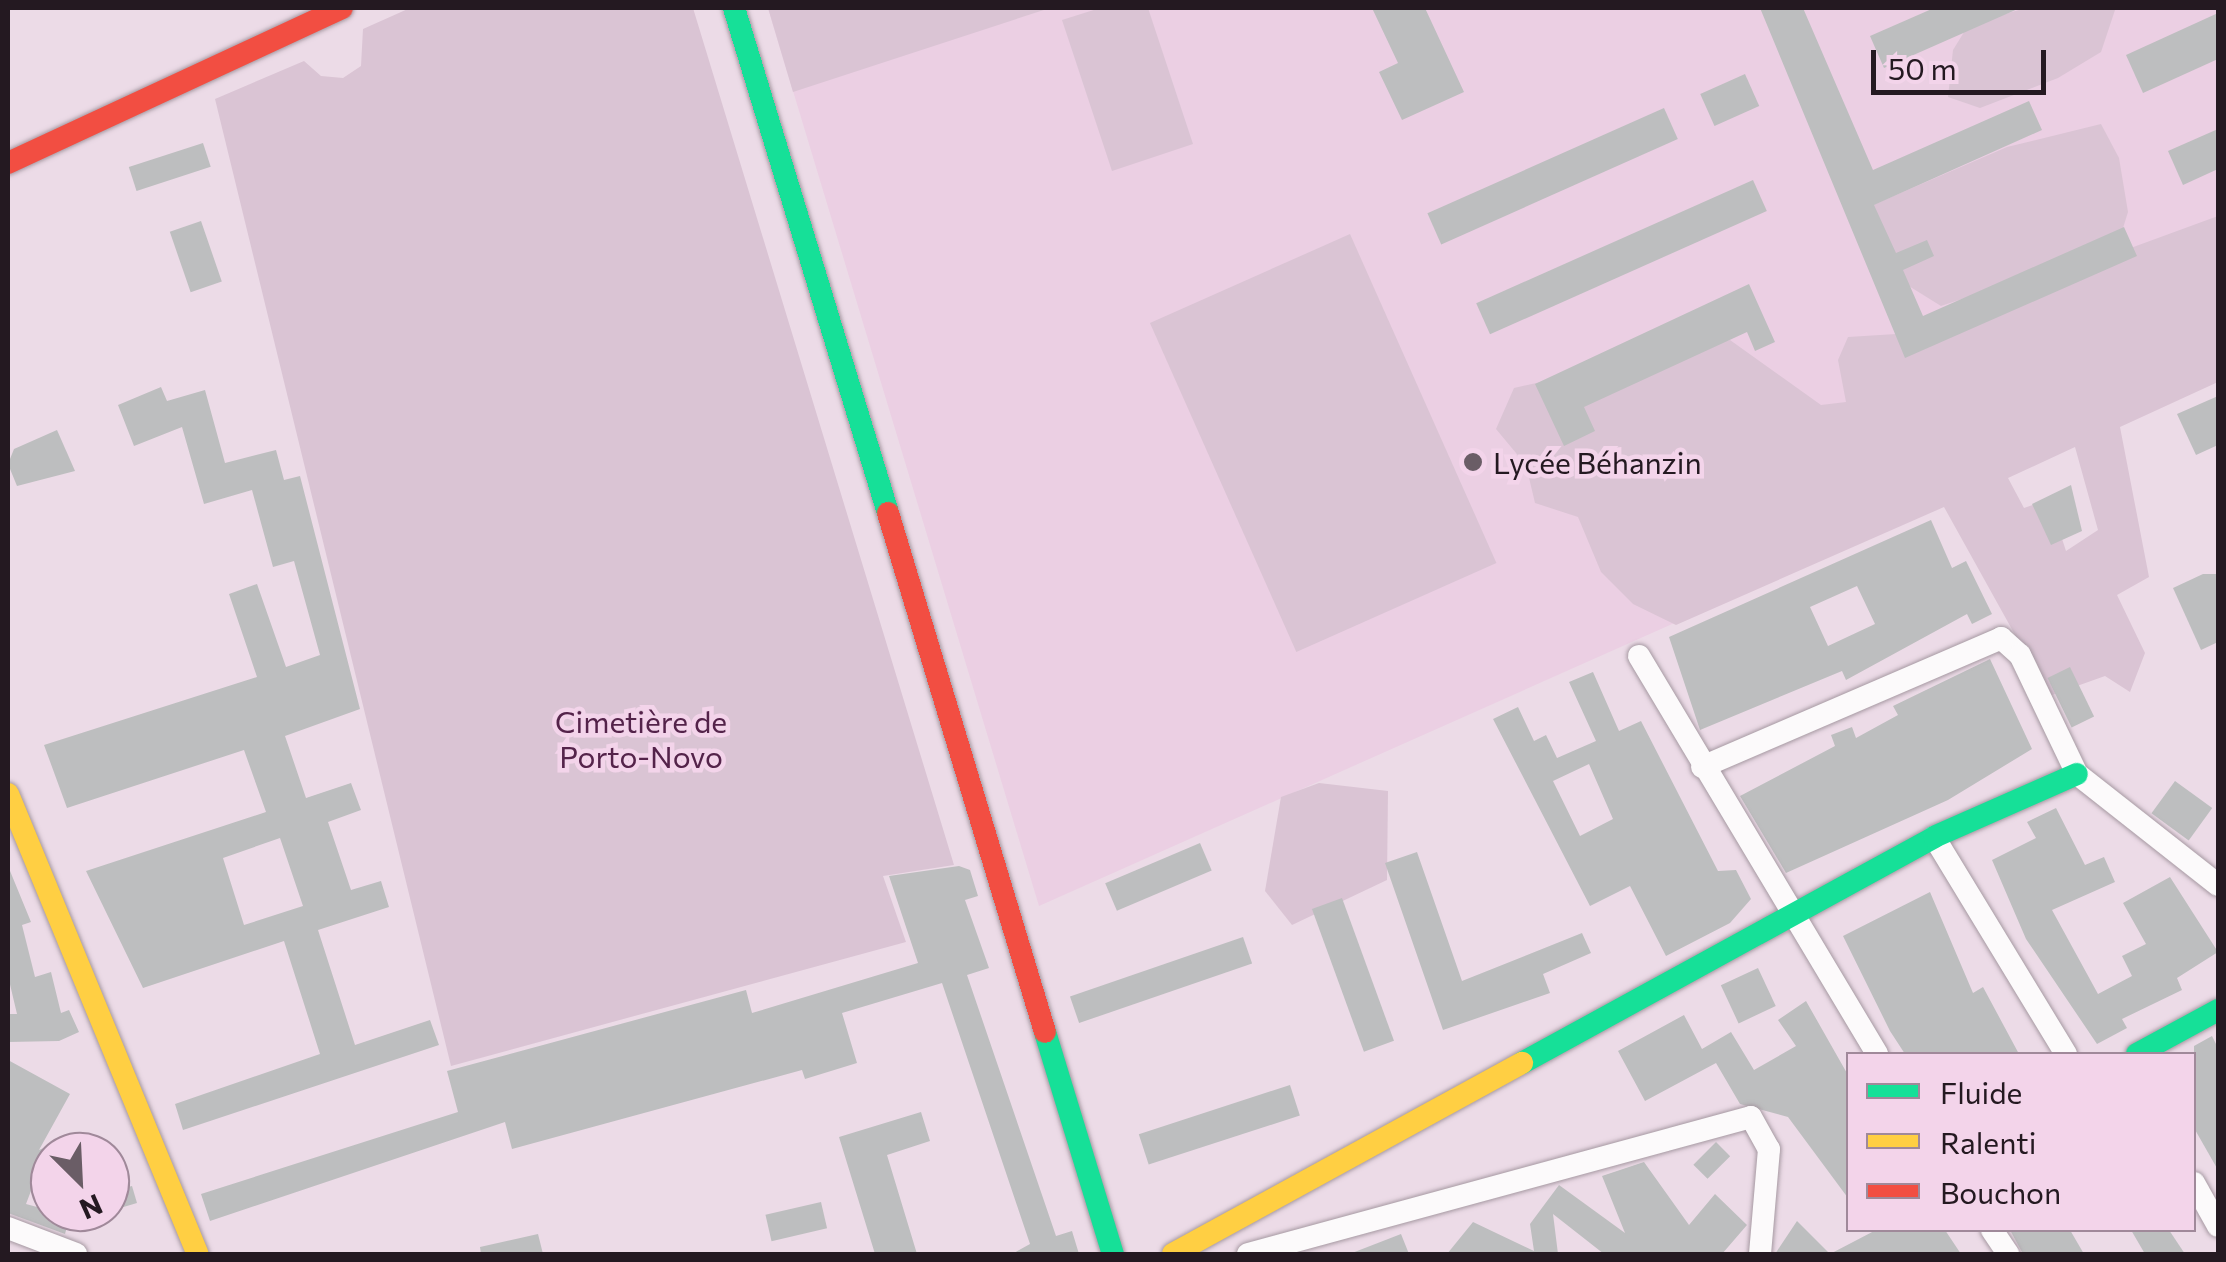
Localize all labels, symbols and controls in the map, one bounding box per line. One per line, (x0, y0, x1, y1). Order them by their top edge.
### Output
scale bar (1876, 30, 2051, 92)
text: 50 m (1888, 49, 1957, 86)
place label: Lycée Béhanzin (1493, 444, 1702, 480)
marker: Lycée Béhanzin (1462, 451, 1484, 473)
park label: Cimetière de Porto-Novo (555, 703, 727, 774)
legend (1846, 1052, 2196, 1232)
text: Fluide (1940, 1073, 2022, 1110)
text: Ralenti (1940, 1123, 2036, 1160)
north arrow (30, 1132, 130, 1232)
text: Bouchon (1940, 1173, 2061, 1210)
text: N (75, 1188, 108, 1227)

